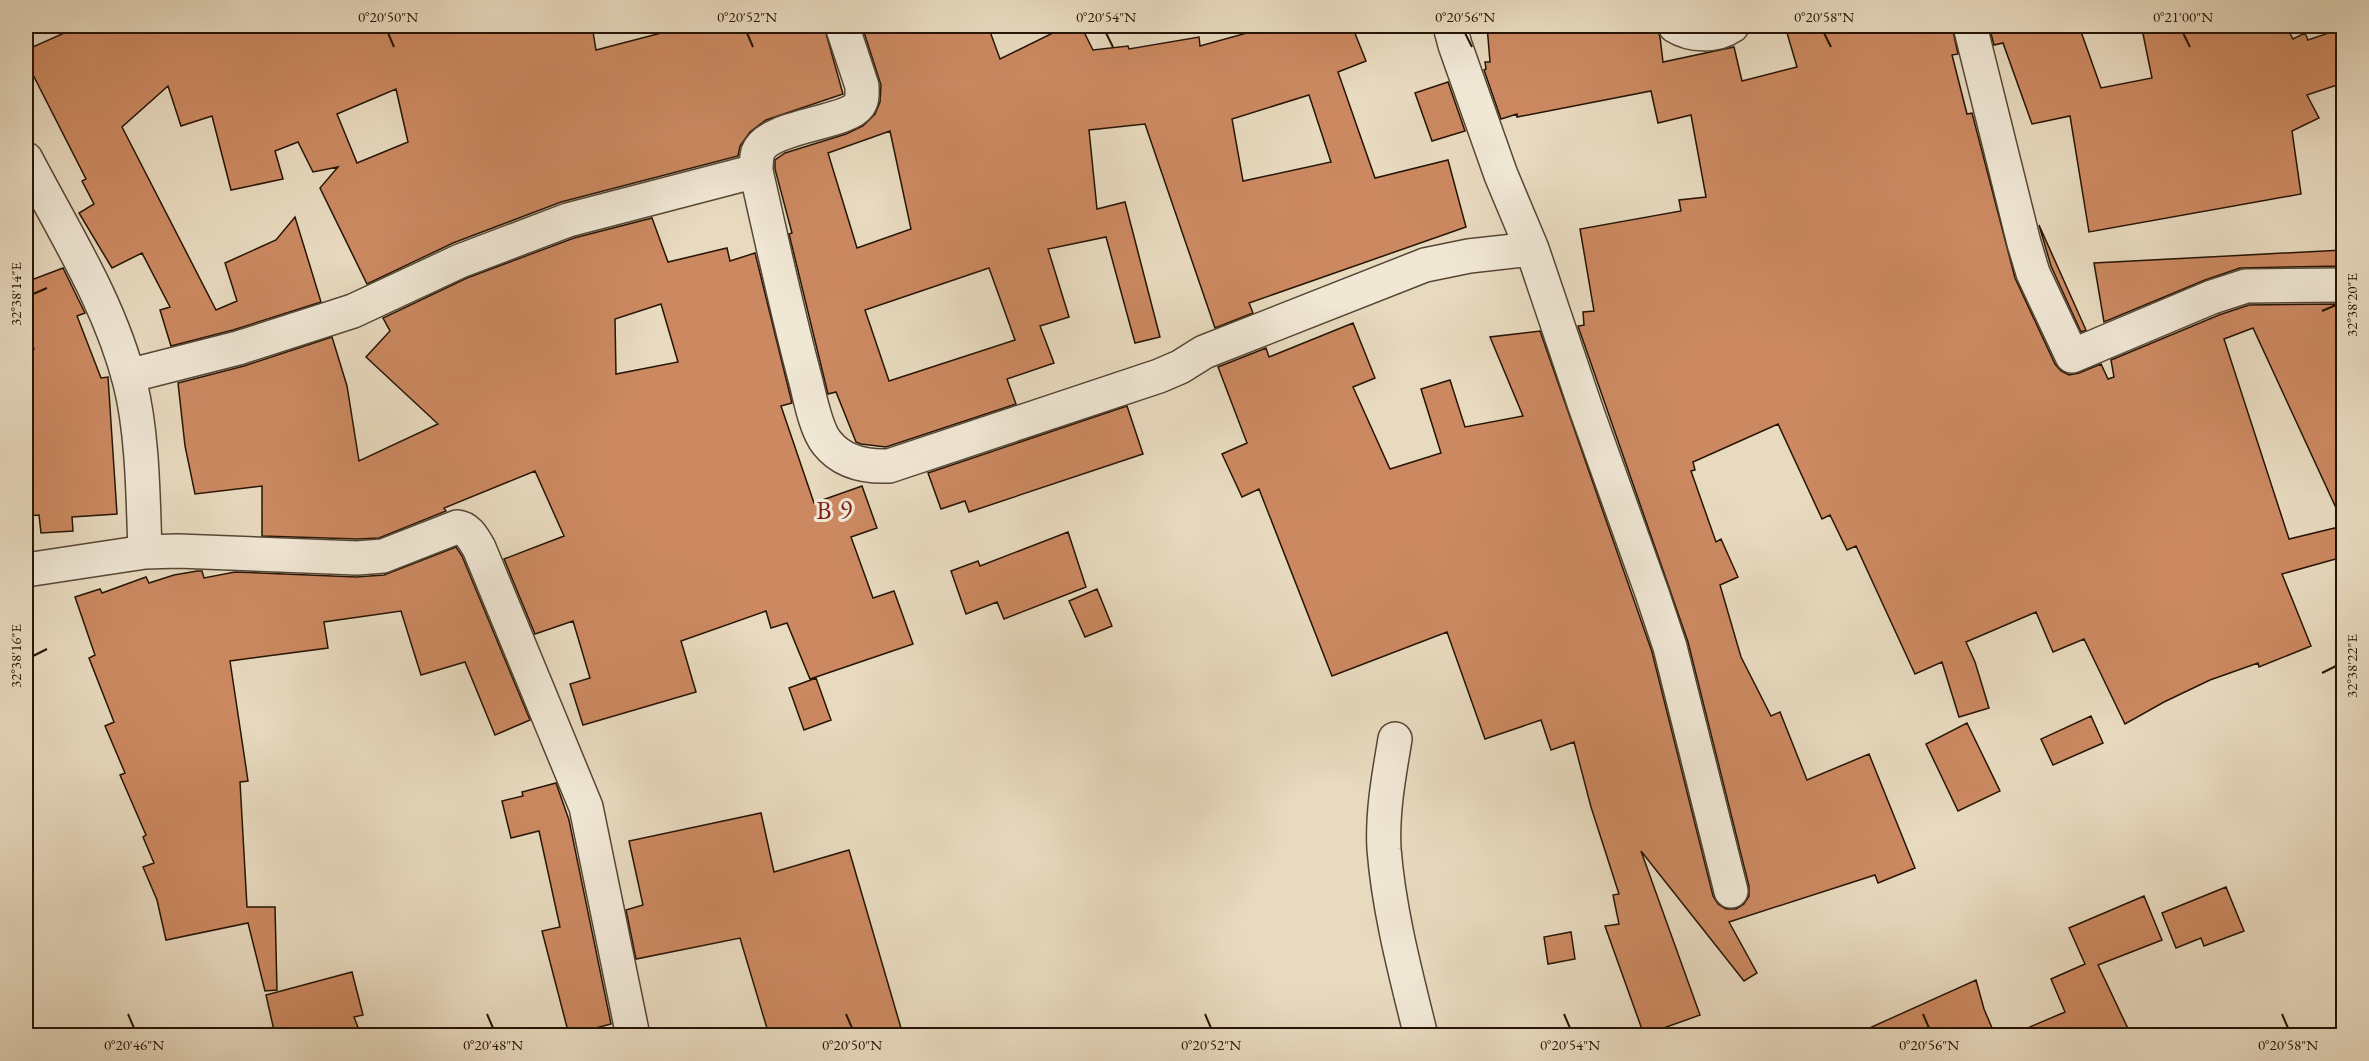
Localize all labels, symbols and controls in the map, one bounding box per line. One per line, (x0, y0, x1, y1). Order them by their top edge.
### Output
text: 0°20'50"N (358, 7, 418, 26)
text: 0°20'52"N (717, 7, 777, 26)
text: 0°20'54"N (1076, 7, 1136, 26)
text: 0°20'56"N (1435, 7, 1495, 26)
text: 0°20'58"N (1794, 7, 1854, 26)
text: 0°21'00"N (2153, 7, 2213, 26)
text: 32°38'14"E (6, 261, 25, 326)
text: 32°38'20"E (2342, 272, 2361, 337)
district label: B 9 (816, 493, 854, 527)
text: 32°38'16"E (6, 623, 25, 688)
text: 32°38'22"E (2342, 633, 2361, 698)
text: 0°20'46"N (104, 1035, 164, 1054)
text: 0°20'48"N (463, 1035, 523, 1054)
text: 0°20'50"N (822, 1035, 882, 1054)
text: 0°20'52"N (1181, 1035, 1241, 1054)
text: 0°20'54"N (1540, 1035, 1600, 1054)
text: 0°20'56"N (1899, 1035, 1959, 1054)
text: 0°20'58"N (2258, 1035, 2318, 1054)

